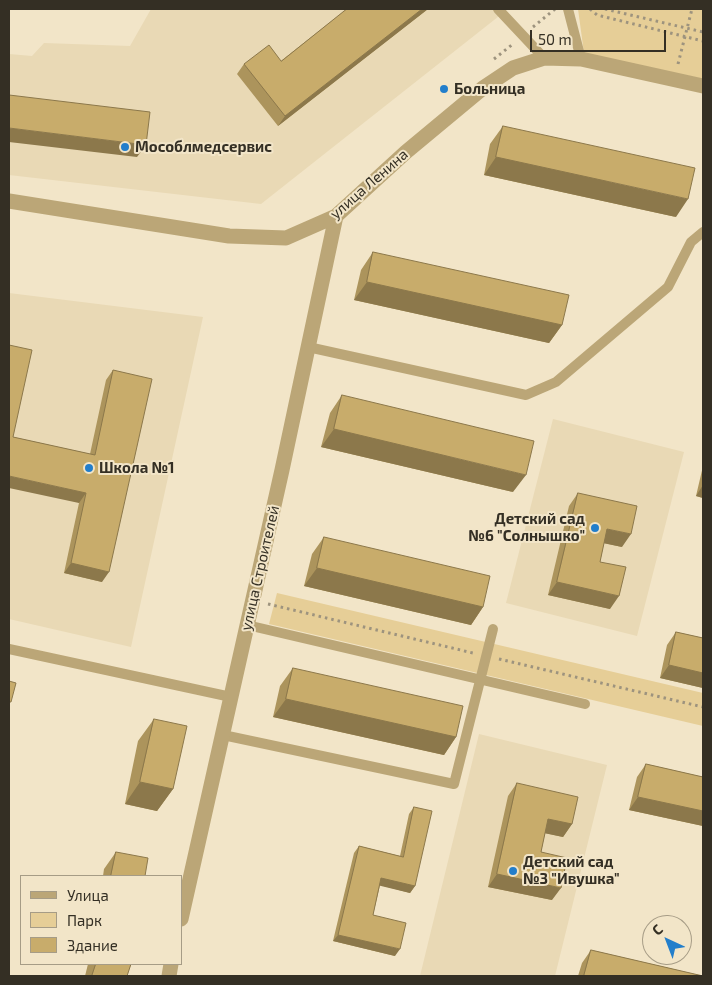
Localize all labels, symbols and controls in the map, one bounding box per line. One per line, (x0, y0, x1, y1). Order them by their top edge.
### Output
scale bar (532, 20, 668, 52)
text: 50 m (538, 30, 572, 48)
place label: Больница (454, 80, 525, 98)
marker: Больница (438, 83, 450, 95)
place label: Мособлмедсервис (135, 138, 272, 156)
marker: Мособлмедсервис (119, 141, 131, 153)
street label: улица Ленина (326, 145, 412, 223)
place label: Школа №1 (99, 459, 175, 477)
marker: Школа №1 (83, 462, 95, 474)
street label: улица Строителей (237, 504, 283, 632)
place label: Детский сад №6 "Солнышко" (468, 510, 585, 545)
marker: Детский сад №6 "Солнышко" (589, 522, 601, 534)
place label: Детский сад №3 "Ивушка" (523, 853, 620, 888)
marker: Детский сад №3 "Ивушка" (507, 865, 519, 877)
legend (20, 875, 182, 965)
text: Улица (67, 886, 109, 904)
text: Парк (67, 911, 102, 929)
north arrow (642, 915, 692, 965)
text: С (648, 920, 666, 938)
text: Здание (67, 936, 118, 954)

